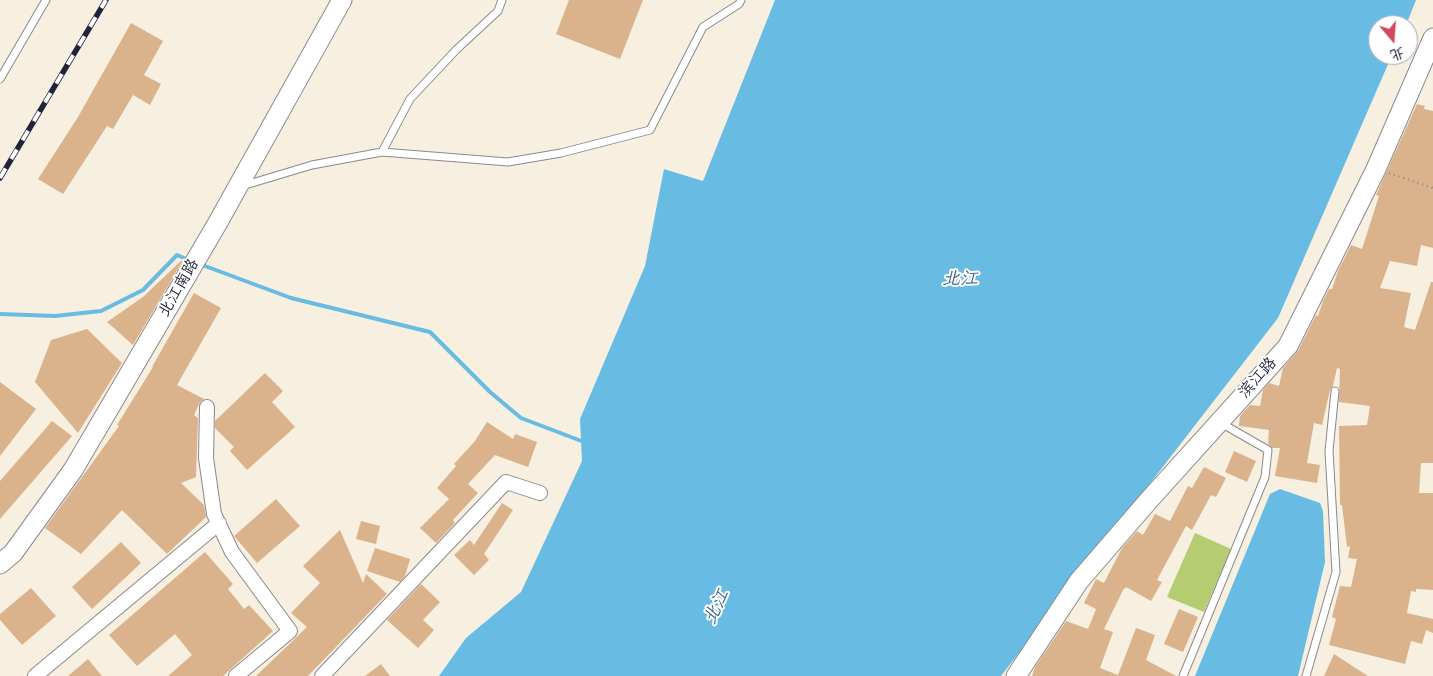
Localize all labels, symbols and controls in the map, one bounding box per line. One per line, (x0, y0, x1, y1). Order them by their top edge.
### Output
north arrow (1368, 15, 1418, 65)
text: 北 (1388, 44, 1407, 64)
street label: 北江南路 (155, 255, 203, 321)
water label: 北江 (942, 268, 978, 290)
street label: 滨江路 (1235, 354, 1281, 402)
water label: 北江 (699, 586, 735, 628)

